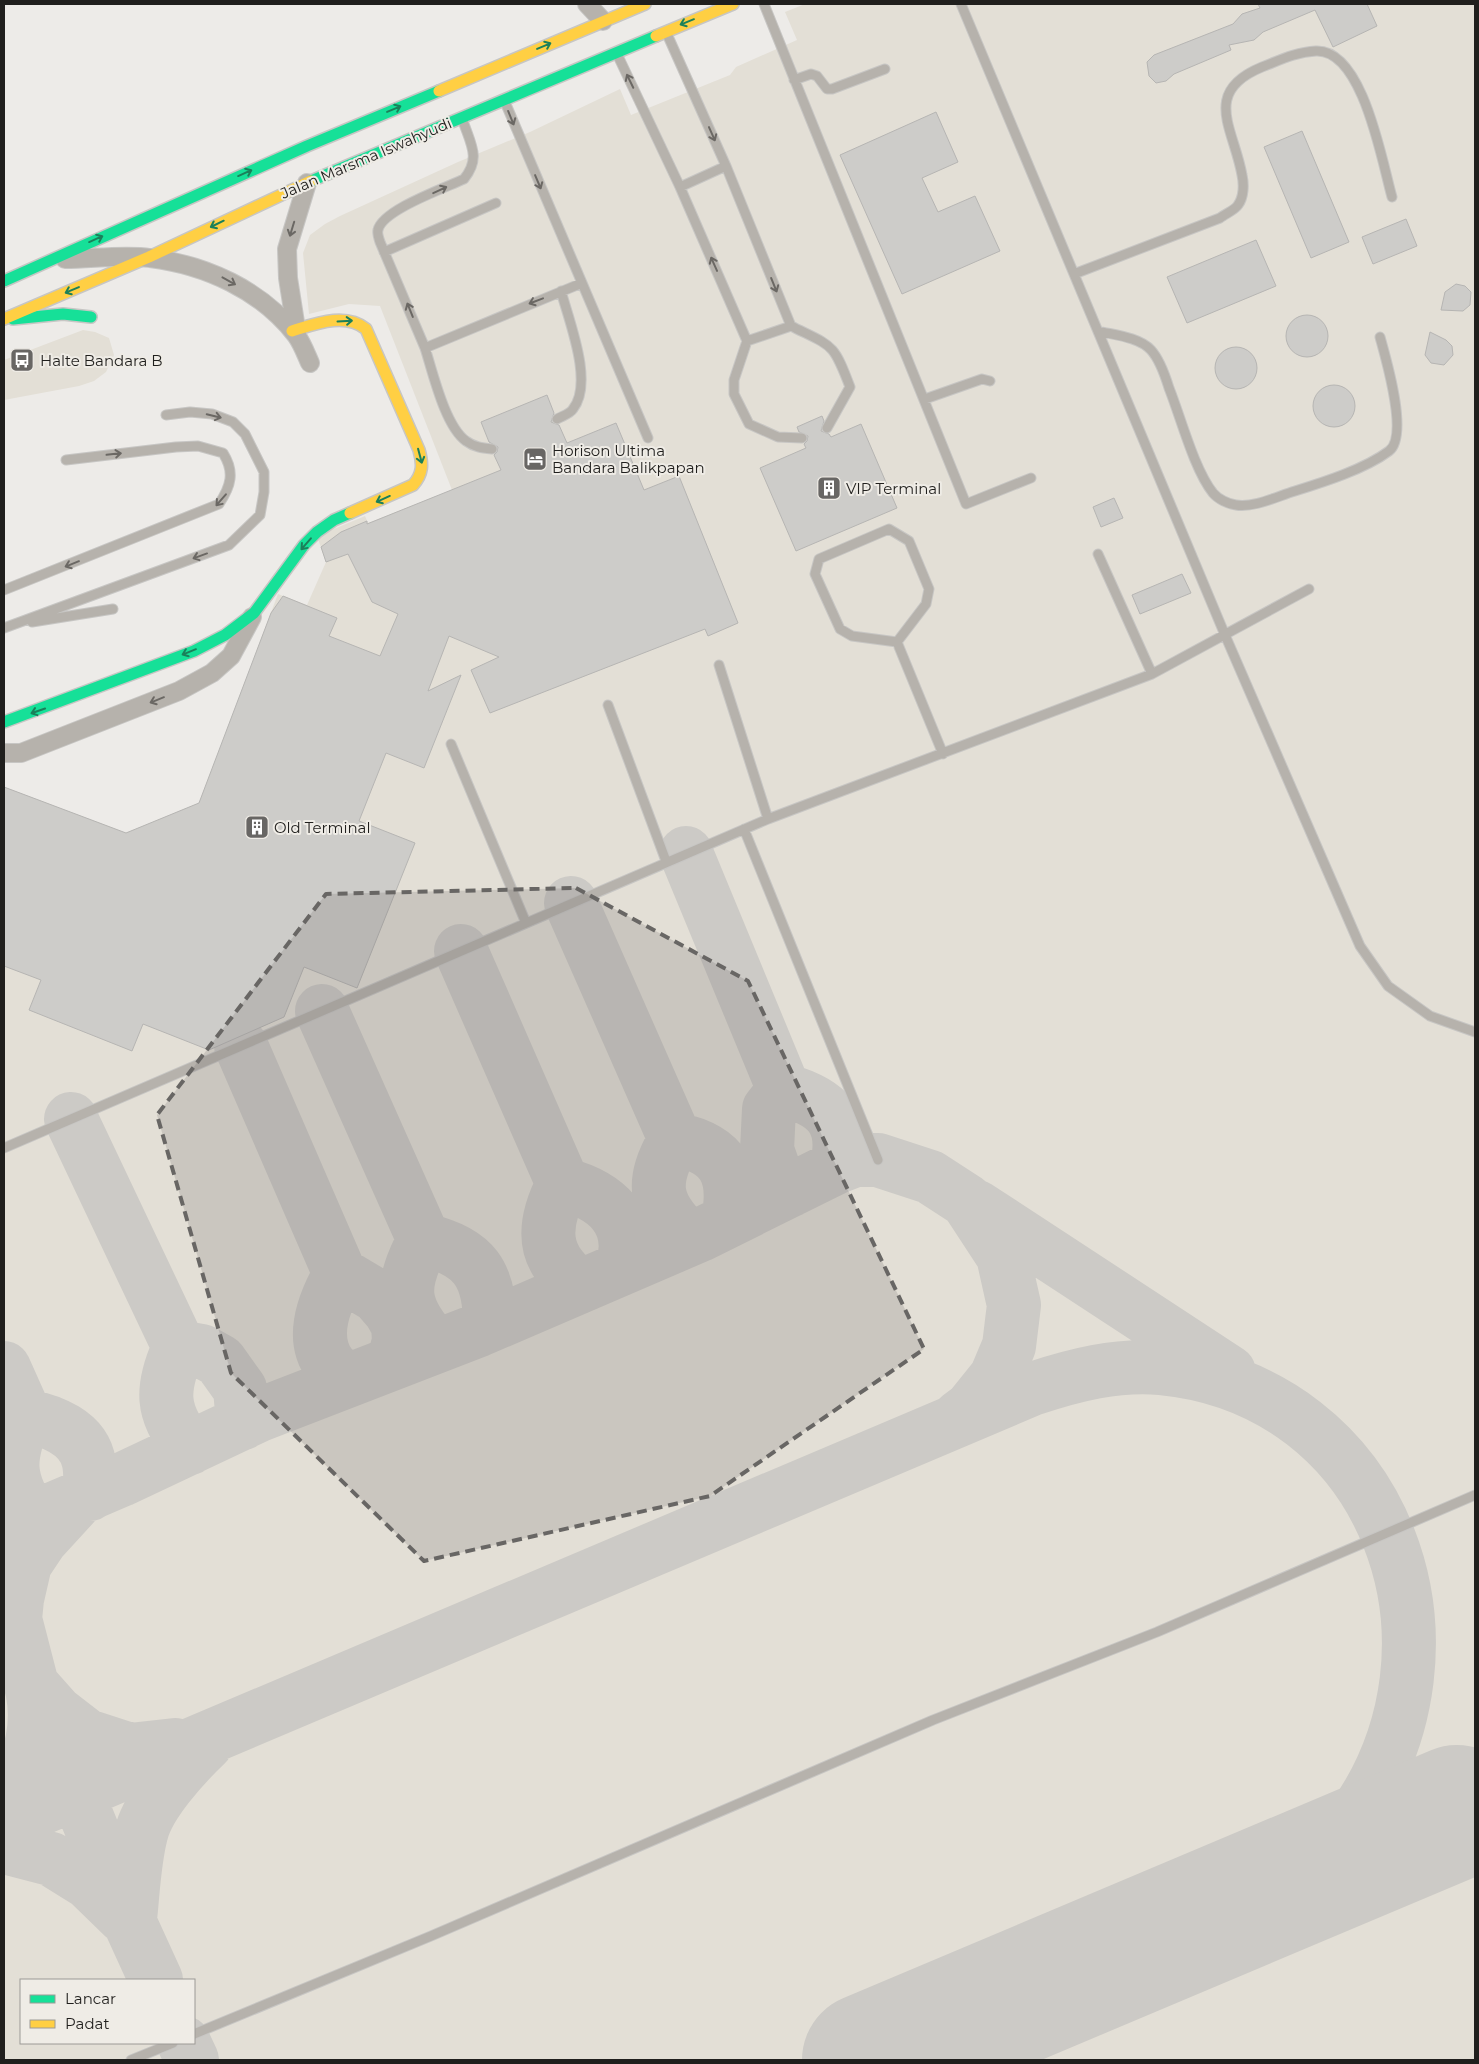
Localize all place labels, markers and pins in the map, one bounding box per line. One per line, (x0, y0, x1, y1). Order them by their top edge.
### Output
bus stop icon: Halte Bandara B (9, 347, 35, 373)
place label: Halte Bandara B (40, 351, 163, 370)
place label: Horison Ultima Bandara Balikpapan (552, 441, 705, 477)
hotel icon: Horison Ultima Bandara Balikpapan (522, 446, 548, 472)
building icon: VIP Terminal (816, 475, 842, 501)
place label: VIP Terminal (846, 479, 941, 498)
building icon: Old Terminal (244, 814, 270, 840)
place label: Old Terminal (274, 818, 370, 837)

